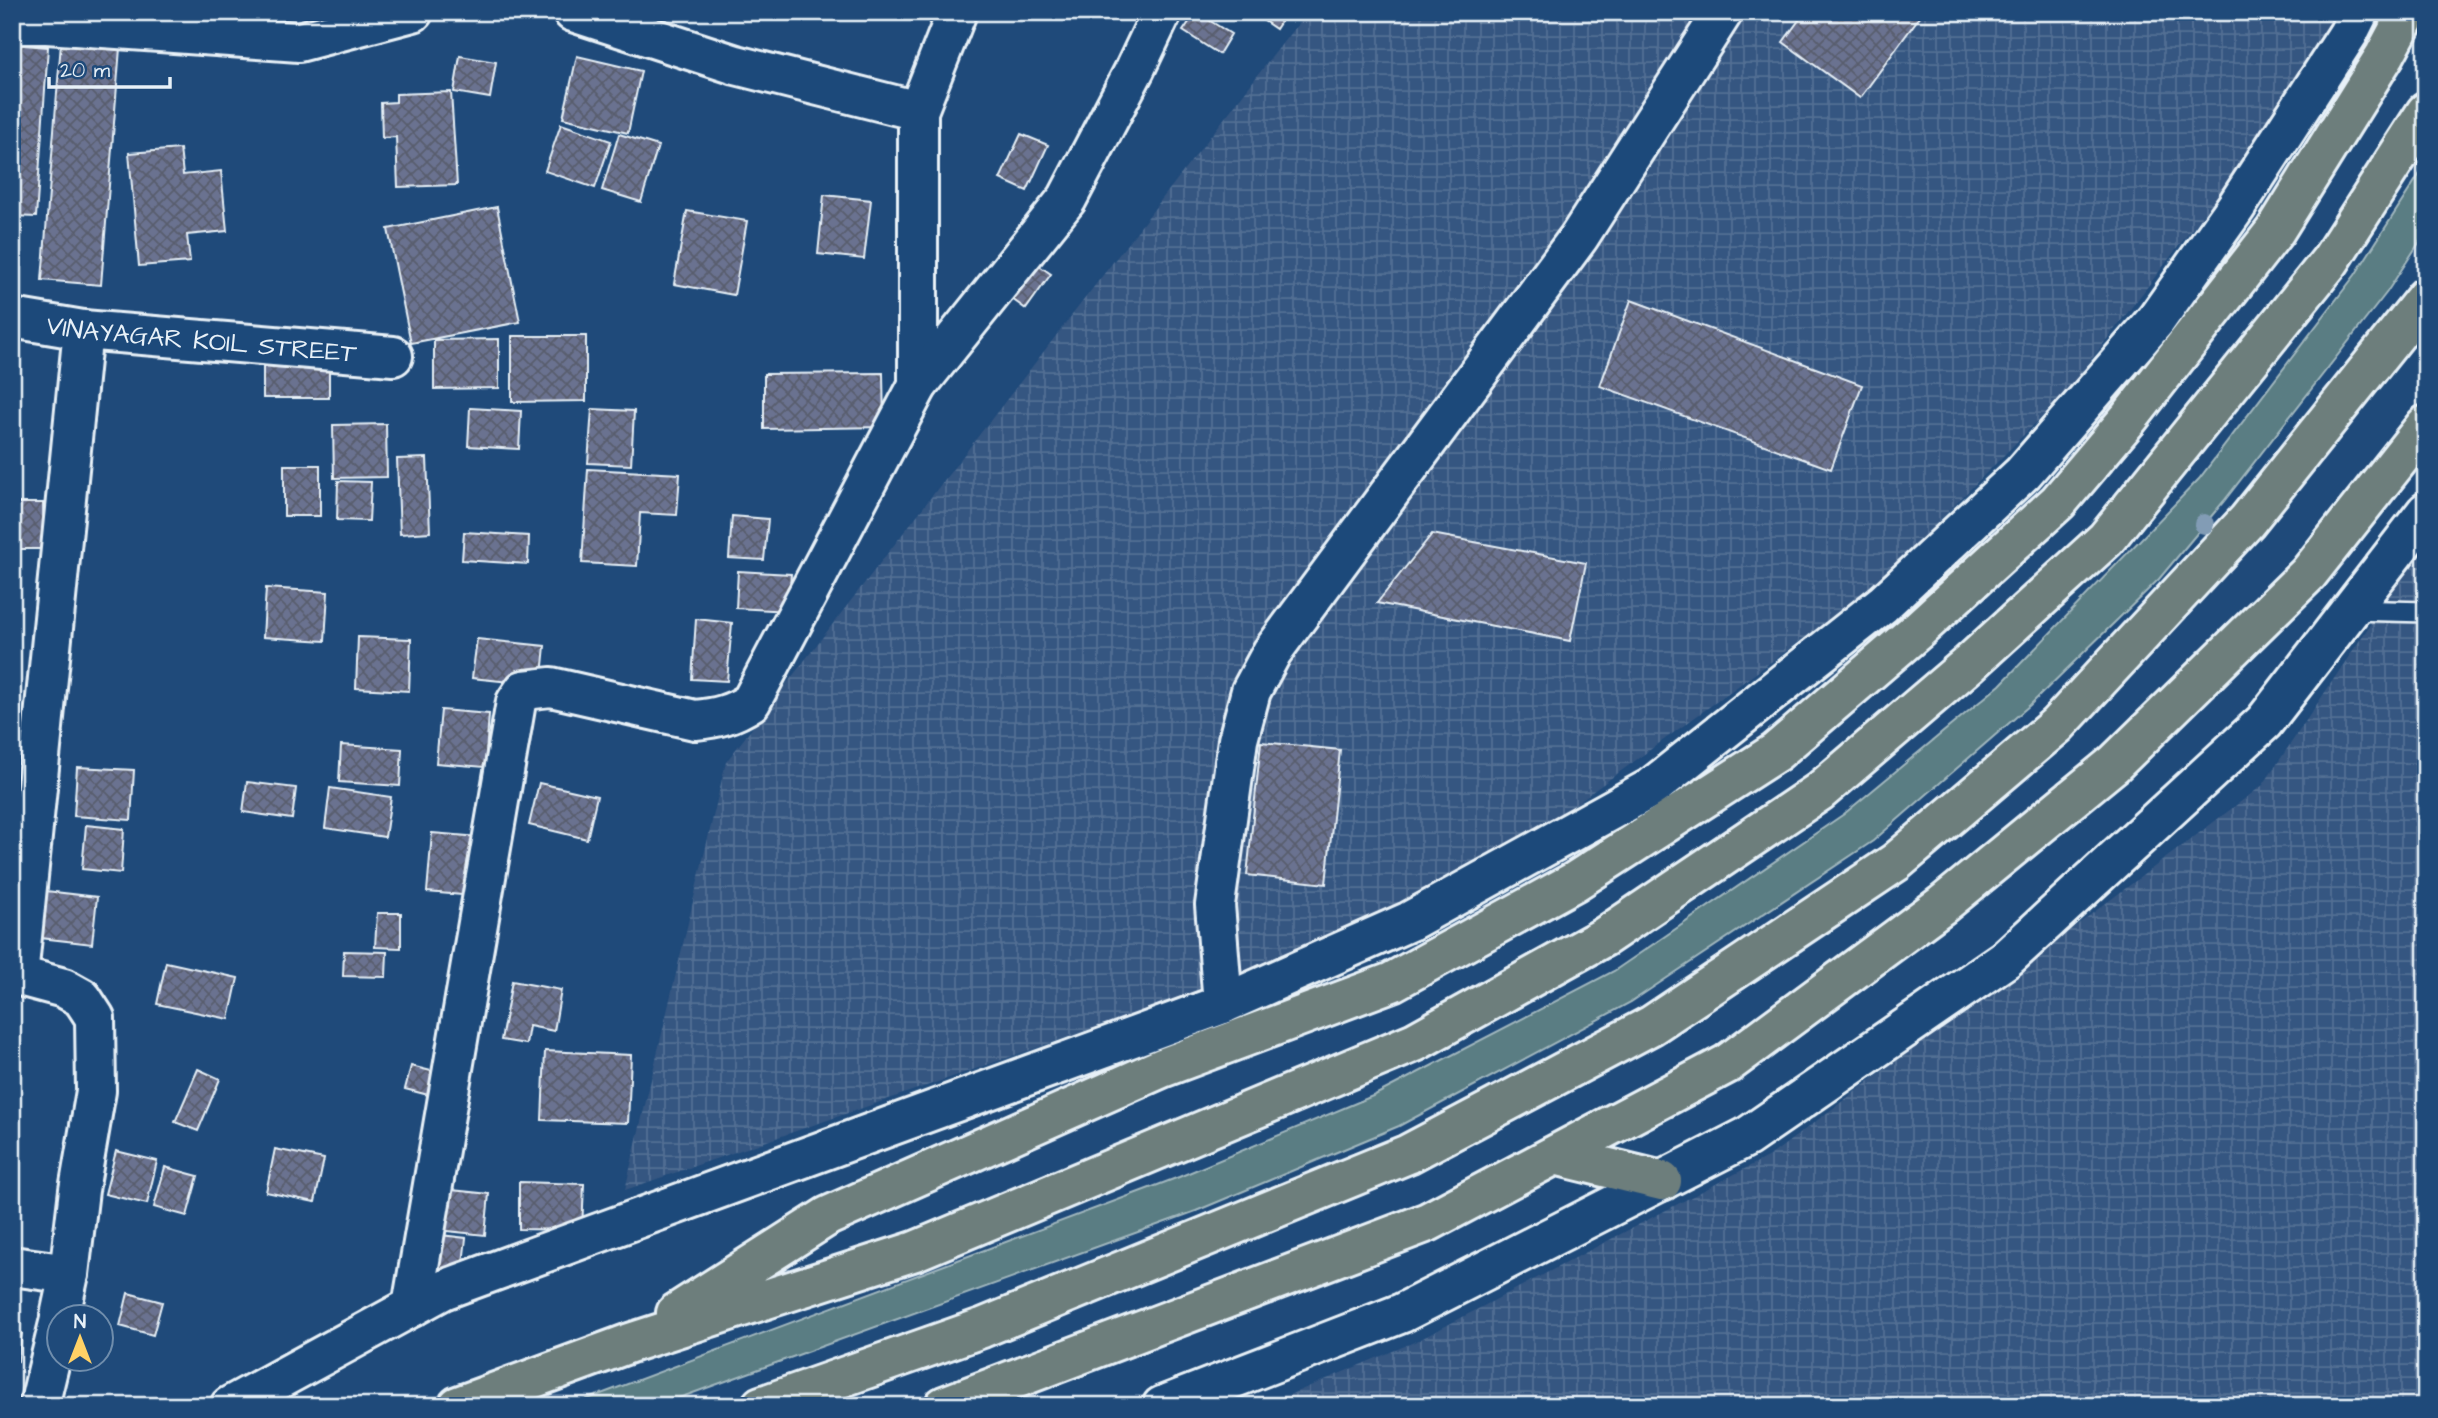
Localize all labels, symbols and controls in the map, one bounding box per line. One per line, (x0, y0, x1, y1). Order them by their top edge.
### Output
scale bar (49, 46, 170, 90)
text: 20 m (60, 56, 111, 85)
street label: VINAYAGAR KOIL STREET (44, 307, 359, 372)
north arrow (46, 1302, 116, 1372)
text: N (74, 1309, 86, 1336)

